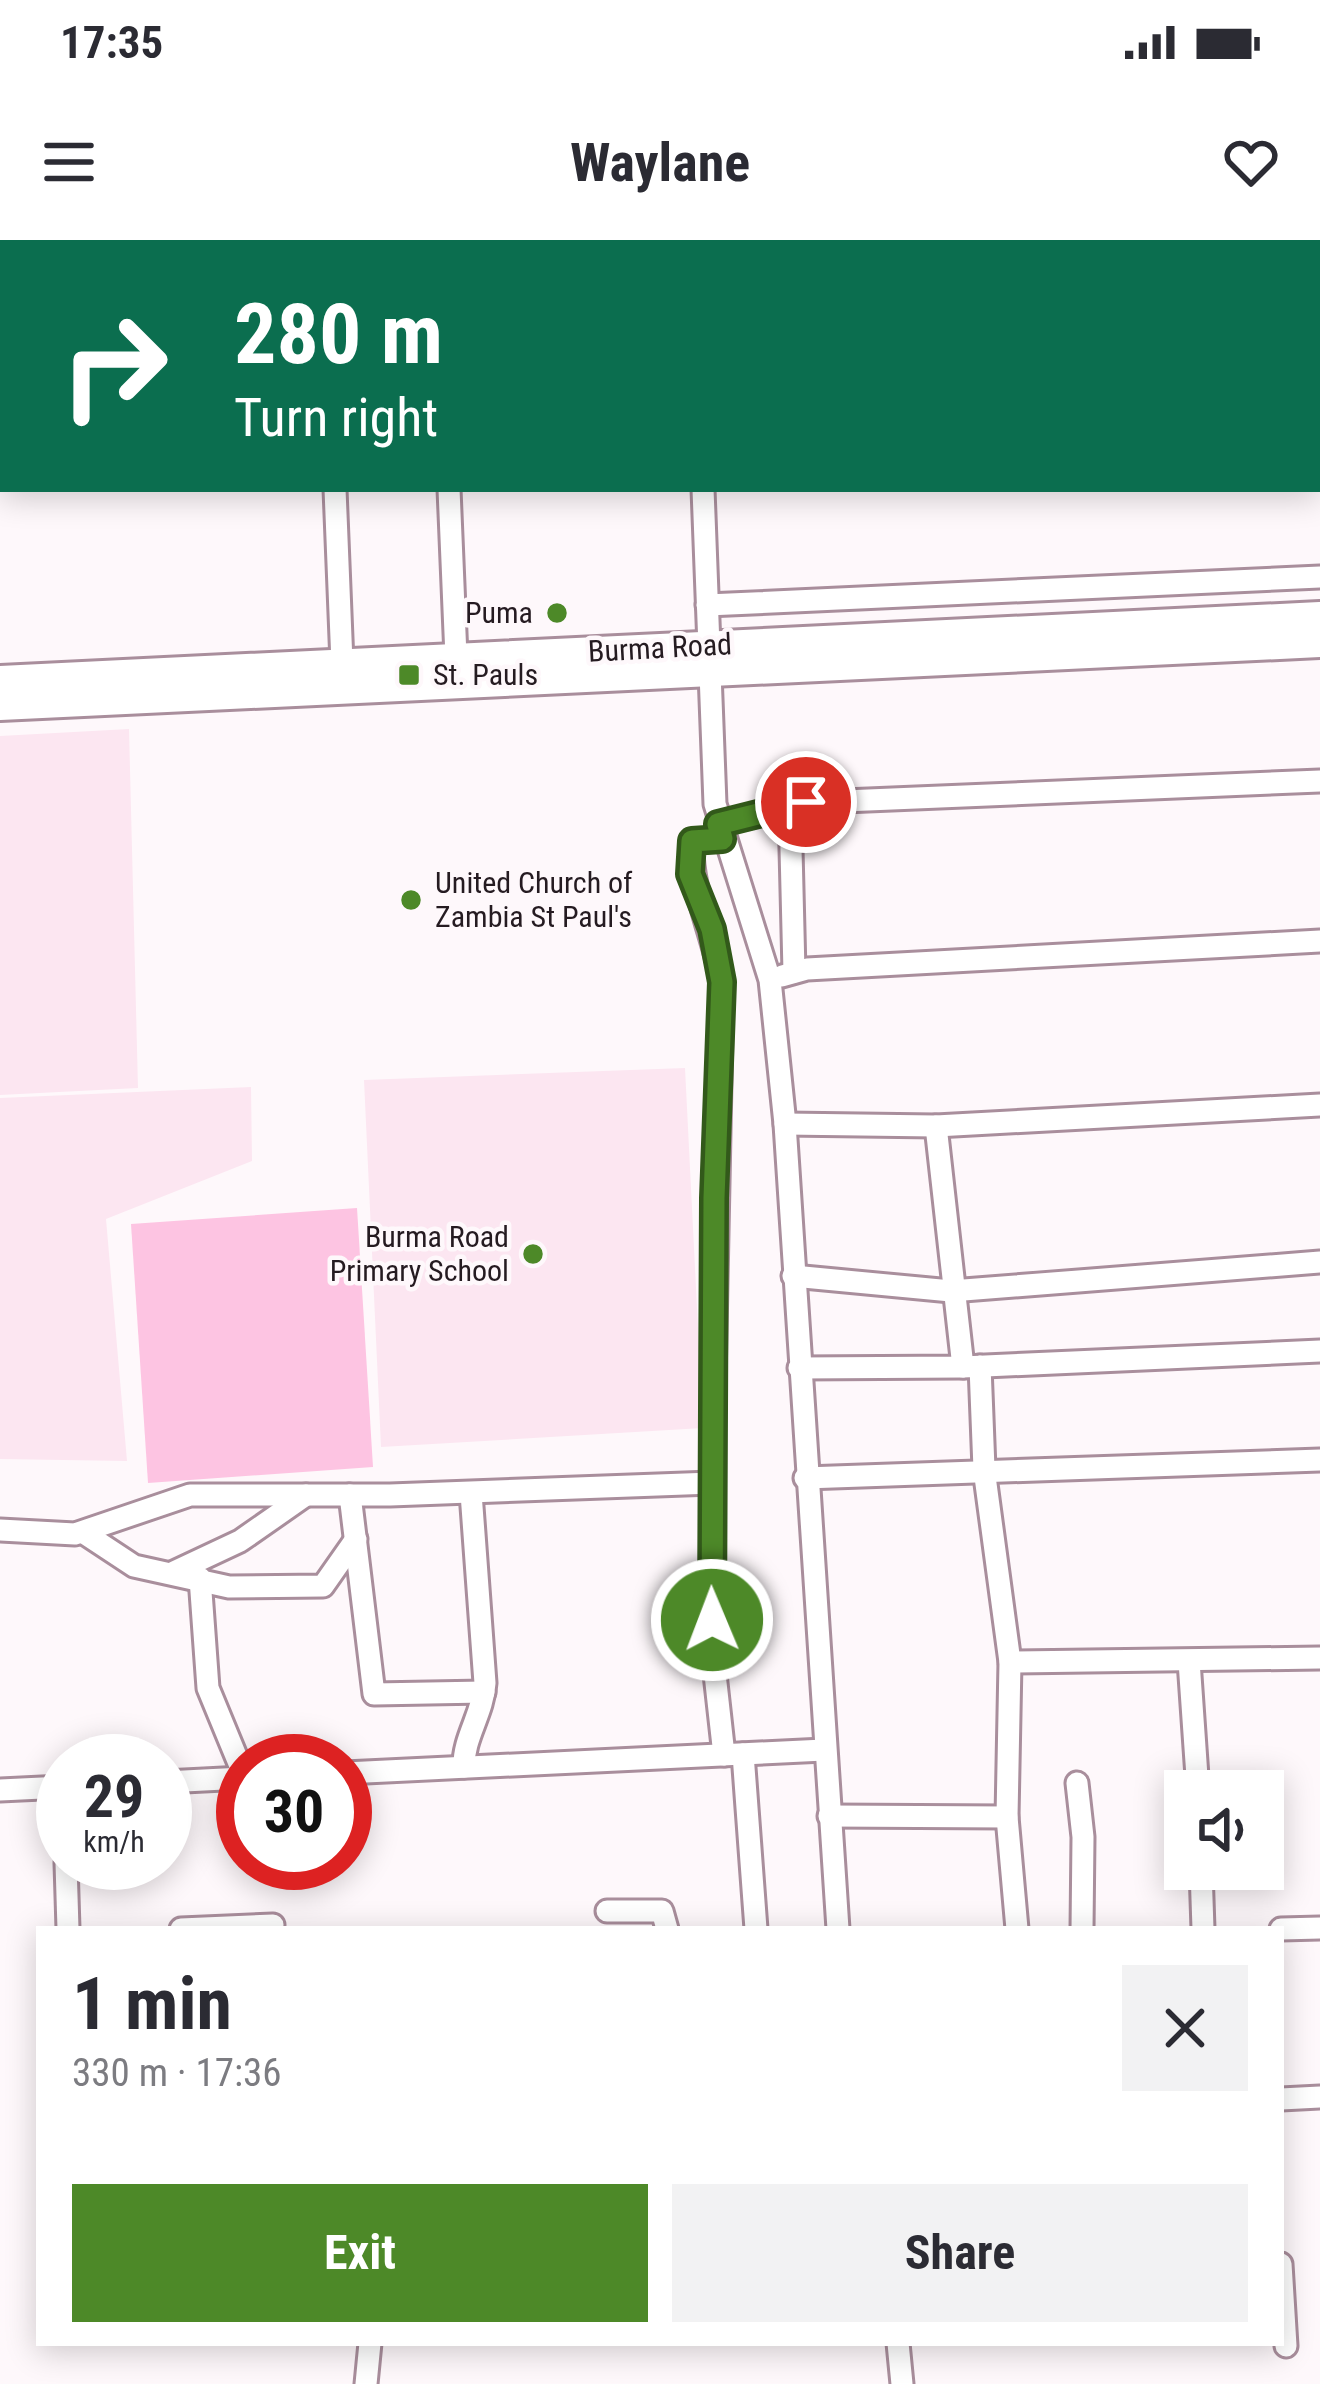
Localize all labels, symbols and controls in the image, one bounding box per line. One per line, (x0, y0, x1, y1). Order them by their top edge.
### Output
text: 17:35 (60, 16, 163, 69)
icon: menu (36, 129, 102, 195)
icon: heart (1218, 129, 1284, 195)
text: Waylane (570, 131, 750, 194)
text: 280 m (234, 285, 443, 384)
icon: right (36, 288, 192, 444)
text: Turn right (234, 386, 438, 449)
place label: Puma (465, 595, 533, 630)
marker: Puma (544, 600, 570, 626)
street label: Burma Road (587, 626, 733, 669)
place label: St. Pauls (433, 657, 538, 692)
marker: St. Pauls (396, 662, 422, 688)
pin (755, 751, 857, 853)
icon: arrive (773, 769, 839, 835)
place label: United Church of Zambia St Paul's (435, 865, 633, 934)
marker: United Church of Zambia St Paul's (398, 887, 424, 913)
place label: Burma Road Primary School (330, 1219, 509, 1288)
marker: Burma Road Primary School (520, 1241, 546, 1267)
position arrow (649, 1557, 775, 1683)
speed limit sign: 30 (216, 1734, 372, 1890)
text: 29 (84, 1761, 144, 1832)
map controls (1164, 1770, 1284, 1890)
button: sound (1164, 1770, 1284, 1890)
text: km/h (83, 1824, 145, 1859)
text: 1 min (72, 1962, 232, 2047)
button: close (1122, 1965, 1248, 2091)
text: 330 m · 17:36 (72, 2050, 282, 2096)
button: Exit (72, 2184, 648, 2322)
button: Share (672, 2184, 1248, 2322)

